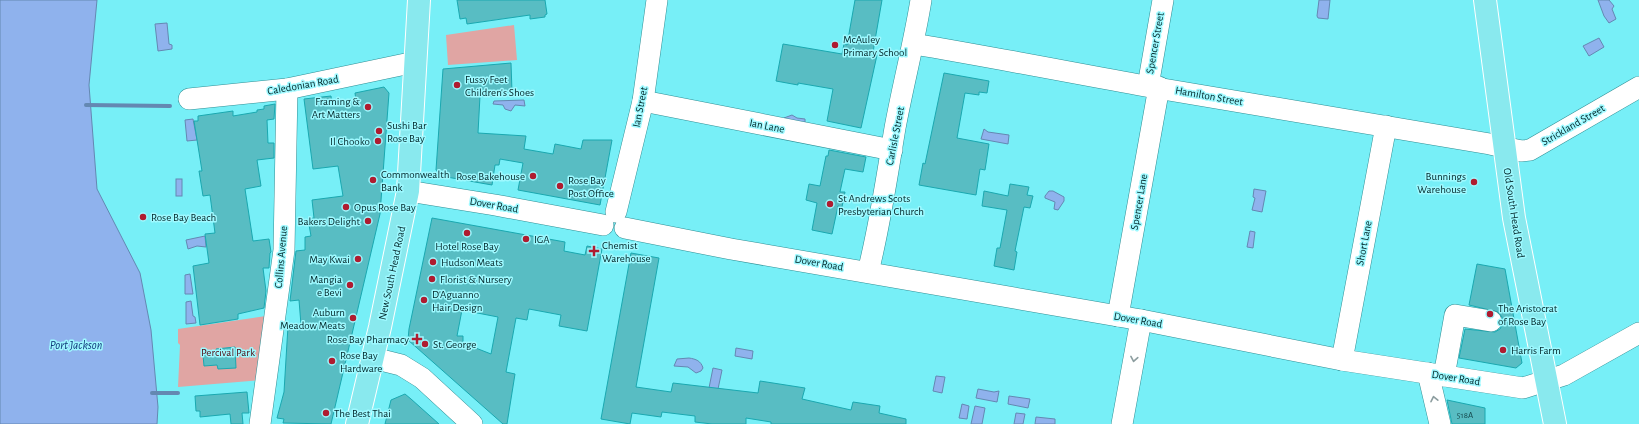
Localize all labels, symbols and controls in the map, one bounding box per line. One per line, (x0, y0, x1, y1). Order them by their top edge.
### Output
street label: Spencer Street (1144, 11, 1166, 75)
place label: McAuley Primary School (843, 34, 907, 58)
marker: McAuley Primary School (830, 40, 840, 50)
street label: Caledonian Road (266, 73, 340, 97)
place label: Fussy Feet Children's Shoes (465, 74, 534, 98)
marker: Fussy Feet Children's Shoes (452, 80, 462, 90)
street label: Ian Street (631, 85, 649, 128)
street label: Hamilton Street (1174, 85, 1244, 107)
place label: Framing & Art Matters (312, 96, 360, 120)
marker: Framing & Art Matters (363, 102, 373, 112)
street label: Strickland Street (1540, 102, 1607, 148)
street label: Carlisle Street (884, 105, 906, 166)
street label: Ian Lane (749, 117, 785, 135)
place label: Sushi Bar Rose Bay (387, 120, 427, 144)
marker: Sushi Bar Rose Bay (374, 126, 384, 136)
place label: Il Chooko (330, 136, 370, 147)
marker: Il Chooko (373, 136, 383, 146)
street label: Old South Head Road (1501, 167, 1527, 259)
place label: Commonwealth Bank (381, 169, 449, 193)
place label: Rose Bakehouse (456, 171, 525, 182)
marker: Rose Bakehouse (528, 171, 538, 181)
place label: Bunnings Warehouse (1417, 171, 1466, 195)
street label: Spencer Lane (1129, 173, 1149, 231)
marker: Commonwealth Bank (368, 175, 378, 185)
place label: Rose Bay Post Office (568, 175, 614, 199)
marker: Bunnings Warehouse (1469, 177, 1479, 187)
marker: Rose Bay Post Office (555, 181, 565, 191)
place label: St Andrews Scots Presbyterian Church (838, 193, 924, 217)
street label: Dover Road (469, 195, 519, 215)
marker: St Andrews Scots Presbyterian Church (825, 199, 835, 209)
marker: Opus Rose Bay (341, 202, 351, 212)
place label: Opus Rose Bay (354, 202, 416, 213)
marker: Rose Bay Beach (138, 212, 148, 222)
place label: Rose Bay Beach (151, 212, 216, 223)
place label: Bakers Delight (298, 216, 360, 227)
marker: Bakers Delight (363, 216, 373, 226)
street label: Short Lane (1354, 220, 1374, 266)
street label: Collins Avenue (273, 225, 289, 289)
street label: New South Head Road (377, 225, 407, 321)
marker: Hotel Rose Bay (462, 228, 472, 238)
marker: IGA (521, 234, 531, 244)
place label: IGA (534, 234, 550, 245)
place label: Chemist Warehouse (602, 240, 651, 264)
place label: Hotel Rose Bay (435, 241, 499, 252)
marker: Chemist Warehouse (589, 246, 599, 256)
street label: Dover Road (794, 253, 844, 273)
place label: May Kwai (309, 254, 350, 265)
marker: May Kwai (353, 254, 363, 264)
marker: Hudson Meats (428, 257, 438, 267)
place label: Hudson Meats (441, 257, 503, 268)
place label: Mangia e Bevi (310, 274, 342, 298)
marker: Florist & Nursery (427, 274, 437, 284)
place label: Florist & Nursery (440, 274, 512, 285)
marker: Mangia e Bevi (345, 280, 355, 290)
place label: D'Aguanno Hair Design (432, 289, 482, 313)
marker: D'Aguanno Hair Design (419, 295, 429, 305)
place label: The Aristocrat of Rose Bay (1498, 303, 1558, 327)
place label: Auburn Meadow Meats (280, 307, 345, 331)
marker: The Aristocrat of Rose Bay (1485, 309, 1495, 319)
street label: Dover Road (1113, 310, 1163, 330)
marker: Auburn Meadow Meats (348, 313, 358, 323)
place label: Rose Bay Pharmacy (327, 334, 409, 345)
marker: Rose Bay Pharmacy (412, 334, 422, 344)
water label: Port Jackson (50, 339, 102, 351)
marker: St. George (420, 339, 430, 349)
place label: St. George (433, 339, 476, 350)
marker: Harris Farm (1498, 345, 1508, 355)
place label: Harris Farm (1511, 345, 1561, 356)
park label: Percival Park (201, 347, 255, 358)
place label: Rose Bay Hardware (340, 350, 382, 374)
marker: Rose Bay Hardware (327, 356, 337, 366)
one-way arrow (1131, 356, 1139, 362)
street label: Dover Road (1431, 369, 1481, 387)
one-way arrow (1431, 396, 1439, 402)
marker: The Best Thai (321, 408, 331, 418)
place label: The Best Thai (334, 408, 391, 419)
house number: 518A (1457, 411, 1473, 420)

